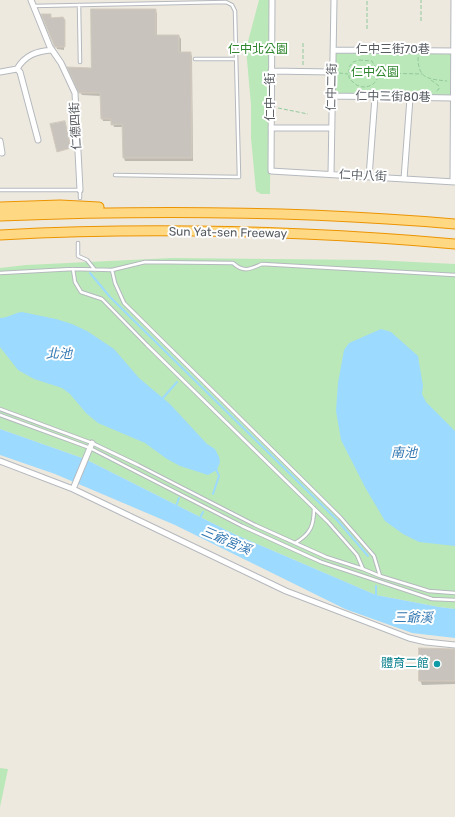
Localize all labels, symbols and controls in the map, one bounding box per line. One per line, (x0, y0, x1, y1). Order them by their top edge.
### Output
park label: 仁中北公園 (228, 43, 288, 57)
street label: 仁中三街70巷 (356, 43, 430, 57)
street label: 仁中二街 (324, 63, 340, 111)
park label: 仁中公園 (351, 66, 399, 80)
street label: 仁中一街 (264, 73, 278, 121)
street label: 仁中三街80巷 (355, 89, 431, 105)
street label: 仁德四街 (68, 102, 84, 150)
street label: 仁中八街 (339, 168, 387, 184)
street label: Sun Yat-sen Freeway (169, 225, 287, 241)
water label: 北池 (46, 346, 72, 362)
water label: 南池 (391, 445, 417, 461)
water label: 三爺宮溪 (199, 524, 253, 558)
water label: 三爺溪 (394, 610, 432, 626)
place label: 體育二館 (381, 657, 429, 671)
marker: 體育二館 (432, 659, 442, 669)

